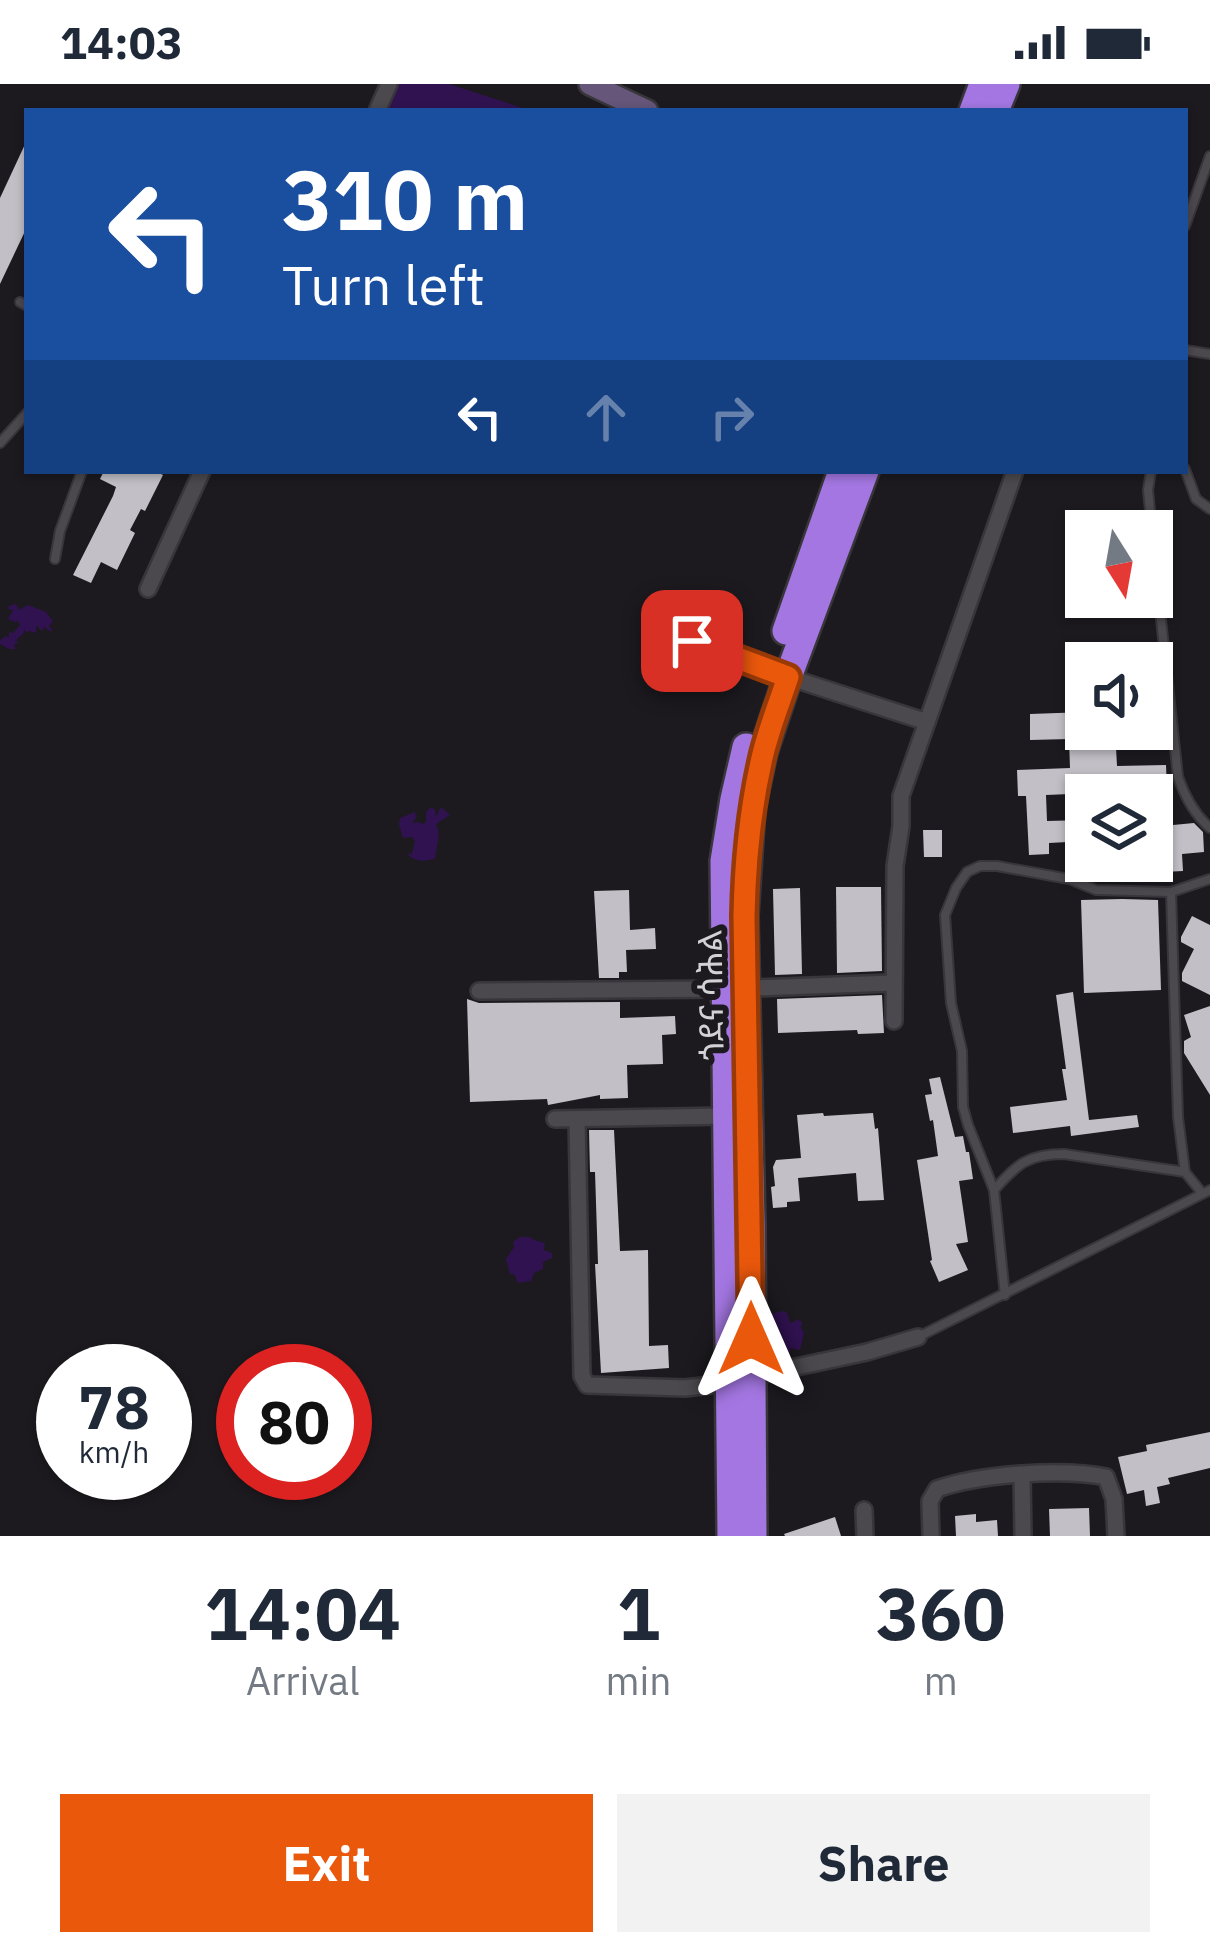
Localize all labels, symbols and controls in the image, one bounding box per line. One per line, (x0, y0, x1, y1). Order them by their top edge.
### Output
text: 14:03 (60, 13, 183, 71)
text: 310 m (282, 144, 528, 253)
icon: left (84, 156, 240, 312)
text: Turn left (282, 250, 485, 320)
icon: left (447, 384, 513, 450)
icon: ahead (573, 384, 639, 450)
icon: right (699, 384, 765, 450)
north arrow (1065, 510, 1173, 618)
map controls (1065, 510, 1173, 882)
pin (641, 590, 743, 692)
icon: arrive (659, 608, 725, 674)
button: sound (1065, 642, 1173, 750)
button: layers (1065, 774, 1173, 882)
street label: ጎደና ሳሕል (687, 929, 733, 1061)
position arrow (688, 1276, 814, 1402)
speed limit sign: 80 (216, 1344, 372, 1500)
text: 78 (78, 1367, 150, 1446)
text: km/h (79, 1432, 149, 1471)
text: 14:04 (204, 1566, 401, 1660)
text: 1 (617, 1566, 660, 1660)
text: 360 (876, 1566, 1006, 1660)
text: Arrival (246, 1655, 360, 1706)
text: min (606, 1655, 671, 1706)
text: m (924, 1655, 958, 1706)
button: Exit (60, 1794, 593, 1932)
button: Share (617, 1794, 1150, 1932)

